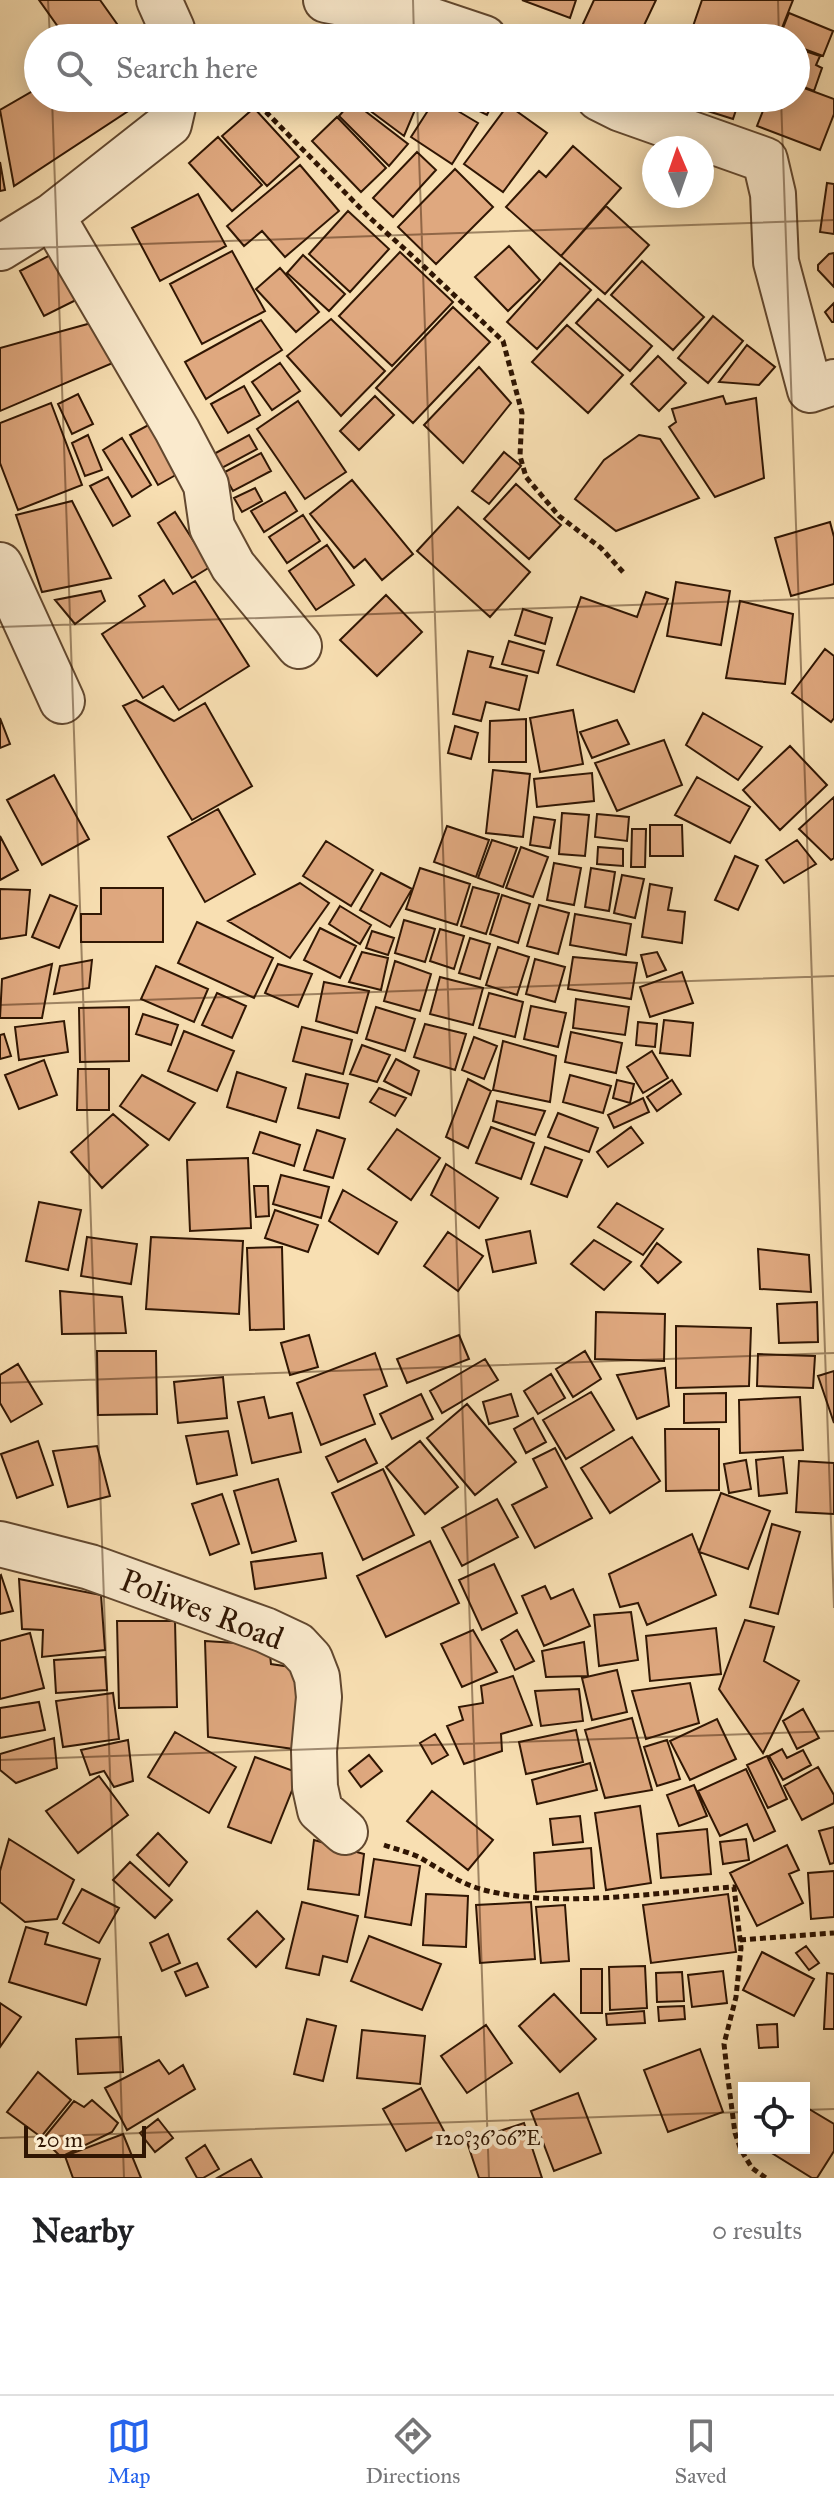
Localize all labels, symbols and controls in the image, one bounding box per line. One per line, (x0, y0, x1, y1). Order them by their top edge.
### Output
search box (24, 24, 810, 112)
icon: search (52, 46, 96, 90)
text: Search here (116, 50, 258, 86)
north arrow (642, 136, 714, 208)
street label: Poliwes Road (115, 1561, 289, 1658)
map controls (738, 2082, 810, 2154)
button: locate (738, 2082, 810, 2154)
scale bar (24, 2122, 146, 2158)
text: 20 m (36, 2126, 83, 2153)
text: 120°36'06"E (435, 2126, 541, 2150)
text: Nearby (32, 2210, 134, 2251)
text: 0 results (712, 2214, 802, 2246)
tab: Map (107, 2414, 151, 2489)
tab: Directions (365, 2414, 460, 2489)
tab: Saved (675, 2414, 727, 2489)

